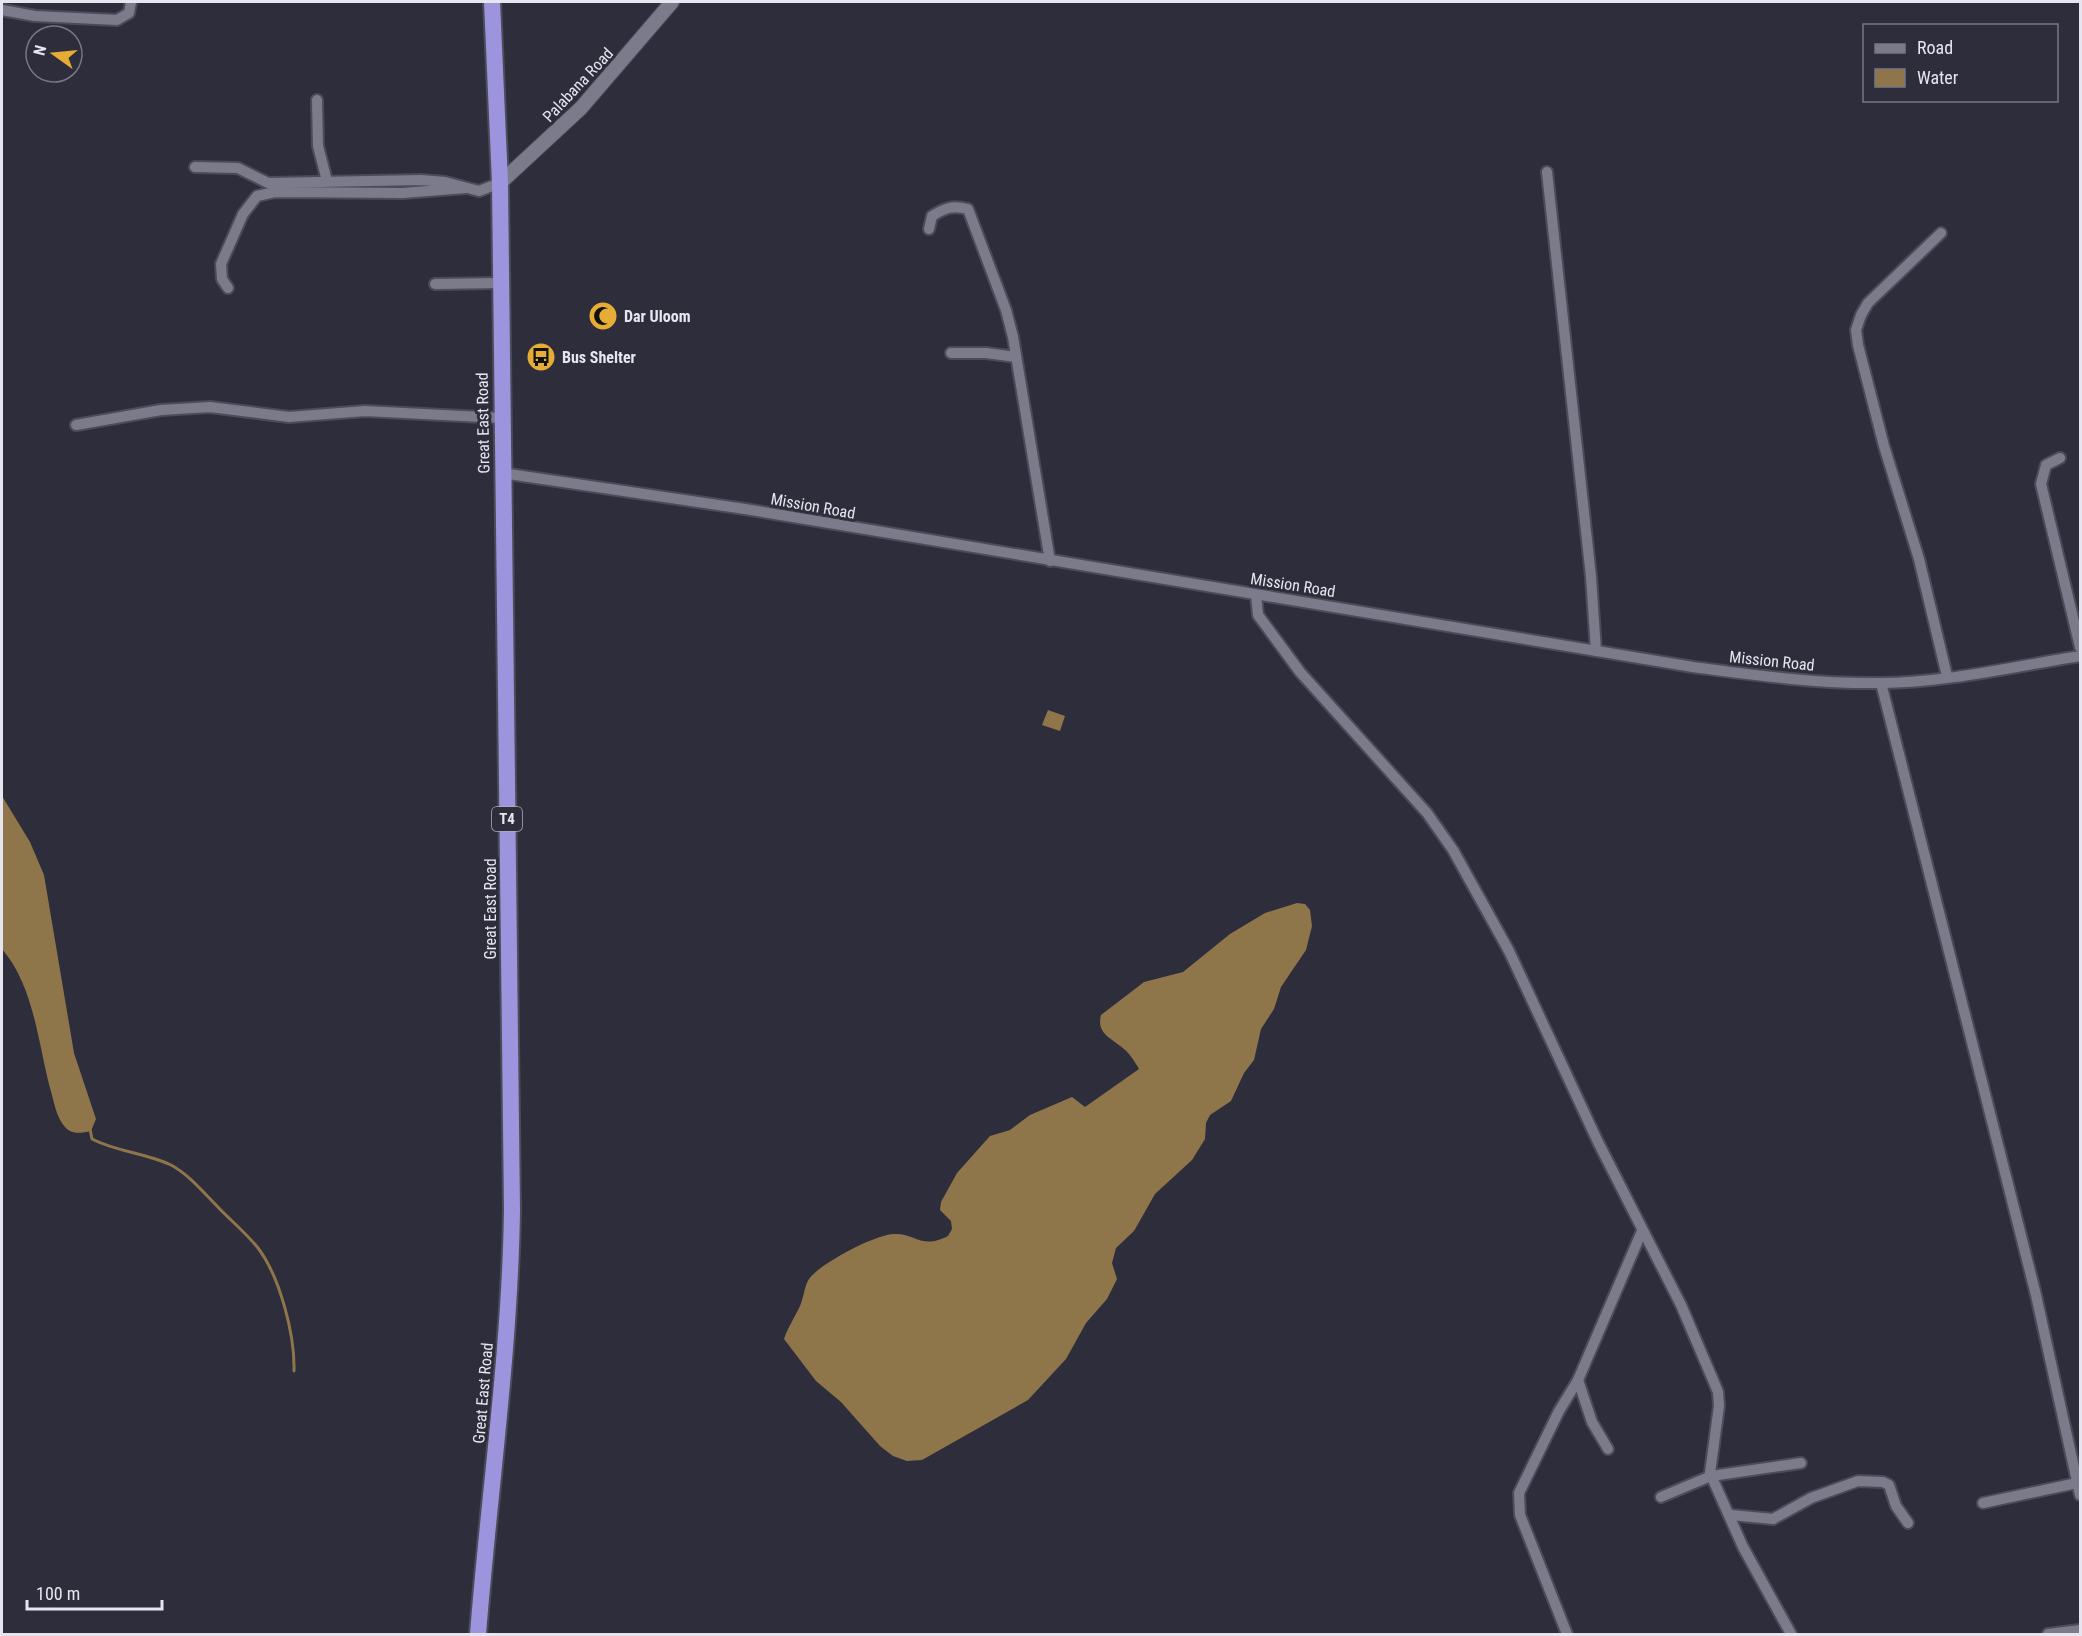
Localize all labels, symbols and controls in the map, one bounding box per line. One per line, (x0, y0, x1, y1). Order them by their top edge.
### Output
north arrow (24, 24, 84, 84)
legend (1863, 24, 2058, 102)
text: Road (1917, 37, 1953, 58)
text: N (30, 43, 50, 57)
street label: Palabana Road (539, 44, 617, 126)
text: Water (1917, 67, 1959, 88)
mosque icon: Dar Uloom (587, 300, 619, 332)
place label: Dar Uloom (624, 307, 691, 326)
bus stop icon: Bus Shelter (525, 341, 557, 373)
place label: Bus Shelter (562, 348, 636, 367)
street label: Great East Road (473, 372, 493, 474)
street label: Mission Road (769, 489, 857, 523)
street label: Mission Road (1249, 569, 1337, 601)
street label: Mission Road (1728, 647, 1816, 675)
road number: T4 (492, 807, 522, 831)
street label: Great East Road (481, 858, 500, 960)
street label: Great East Road (469, 1342, 497, 1444)
scale bar (27, 1573, 162, 1611)
text: 100 m (36, 1583, 80, 1604)

